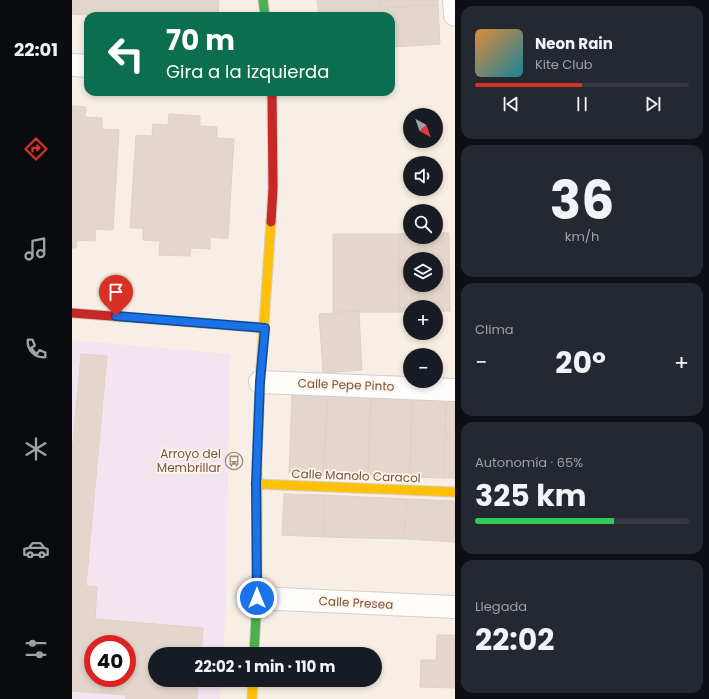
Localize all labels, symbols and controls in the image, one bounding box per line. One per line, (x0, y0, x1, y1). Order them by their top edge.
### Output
text: 70 m (166, 21, 235, 60)
icon: left (100, 28, 152, 80)
text: Neon Rain (535, 33, 613, 54)
text: 22:01 (14, 37, 58, 62)
text: Kite Club (535, 55, 593, 74)
text: Gira a la izquierda (166, 59, 329, 84)
icon: previous (500, 93, 522, 115)
icon: pause (571, 93, 593, 115)
icon: next (642, 93, 664, 115)
north arrow (403, 108, 443, 148)
map controls (403, 108, 443, 388)
icon: directions (22, 135, 50, 163)
button: sound (403, 156, 443, 196)
text: 36 (550, 164, 614, 237)
button: search (403, 204, 443, 244)
text: km/h (565, 227, 599, 246)
icon: music (22, 235, 50, 263)
button: layers (403, 252, 443, 292)
pin (99, 275, 133, 316)
icon: arrive (105, 281, 127, 303)
button: + (403, 300, 443, 340)
text: Clima (475, 320, 514, 339)
icon: phone (22, 335, 50, 363)
text: 20° (555, 341, 606, 384)
text: − (475, 347, 487, 378)
text: + (674, 347, 689, 378)
button: − (403, 348, 443, 388)
street label: Calle Pepe Pinto (297, 374, 395, 395)
icon: climate (22, 435, 50, 463)
place label: Arroyo del Membrillar (157, 445, 222, 476)
bus stop icon: Arroyo del Membrillar (224, 451, 244, 471)
text: Autonomía · 65% (475, 453, 583, 472)
street label: Calle Manolo Caracol (291, 465, 421, 486)
text: 325 km (475, 474, 586, 517)
icon: car (22, 535, 50, 563)
position arrow (236, 577, 278, 619)
street label: Calle Presea (318, 592, 394, 613)
text: Llegada (475, 597, 527, 616)
text: 22:02 (475, 618, 554, 661)
icon: filters (22, 635, 50, 663)
speed limit sign: 40 (84, 635, 136, 687)
text: 22:02 · 1 min · 110 m (195, 656, 335, 677)

